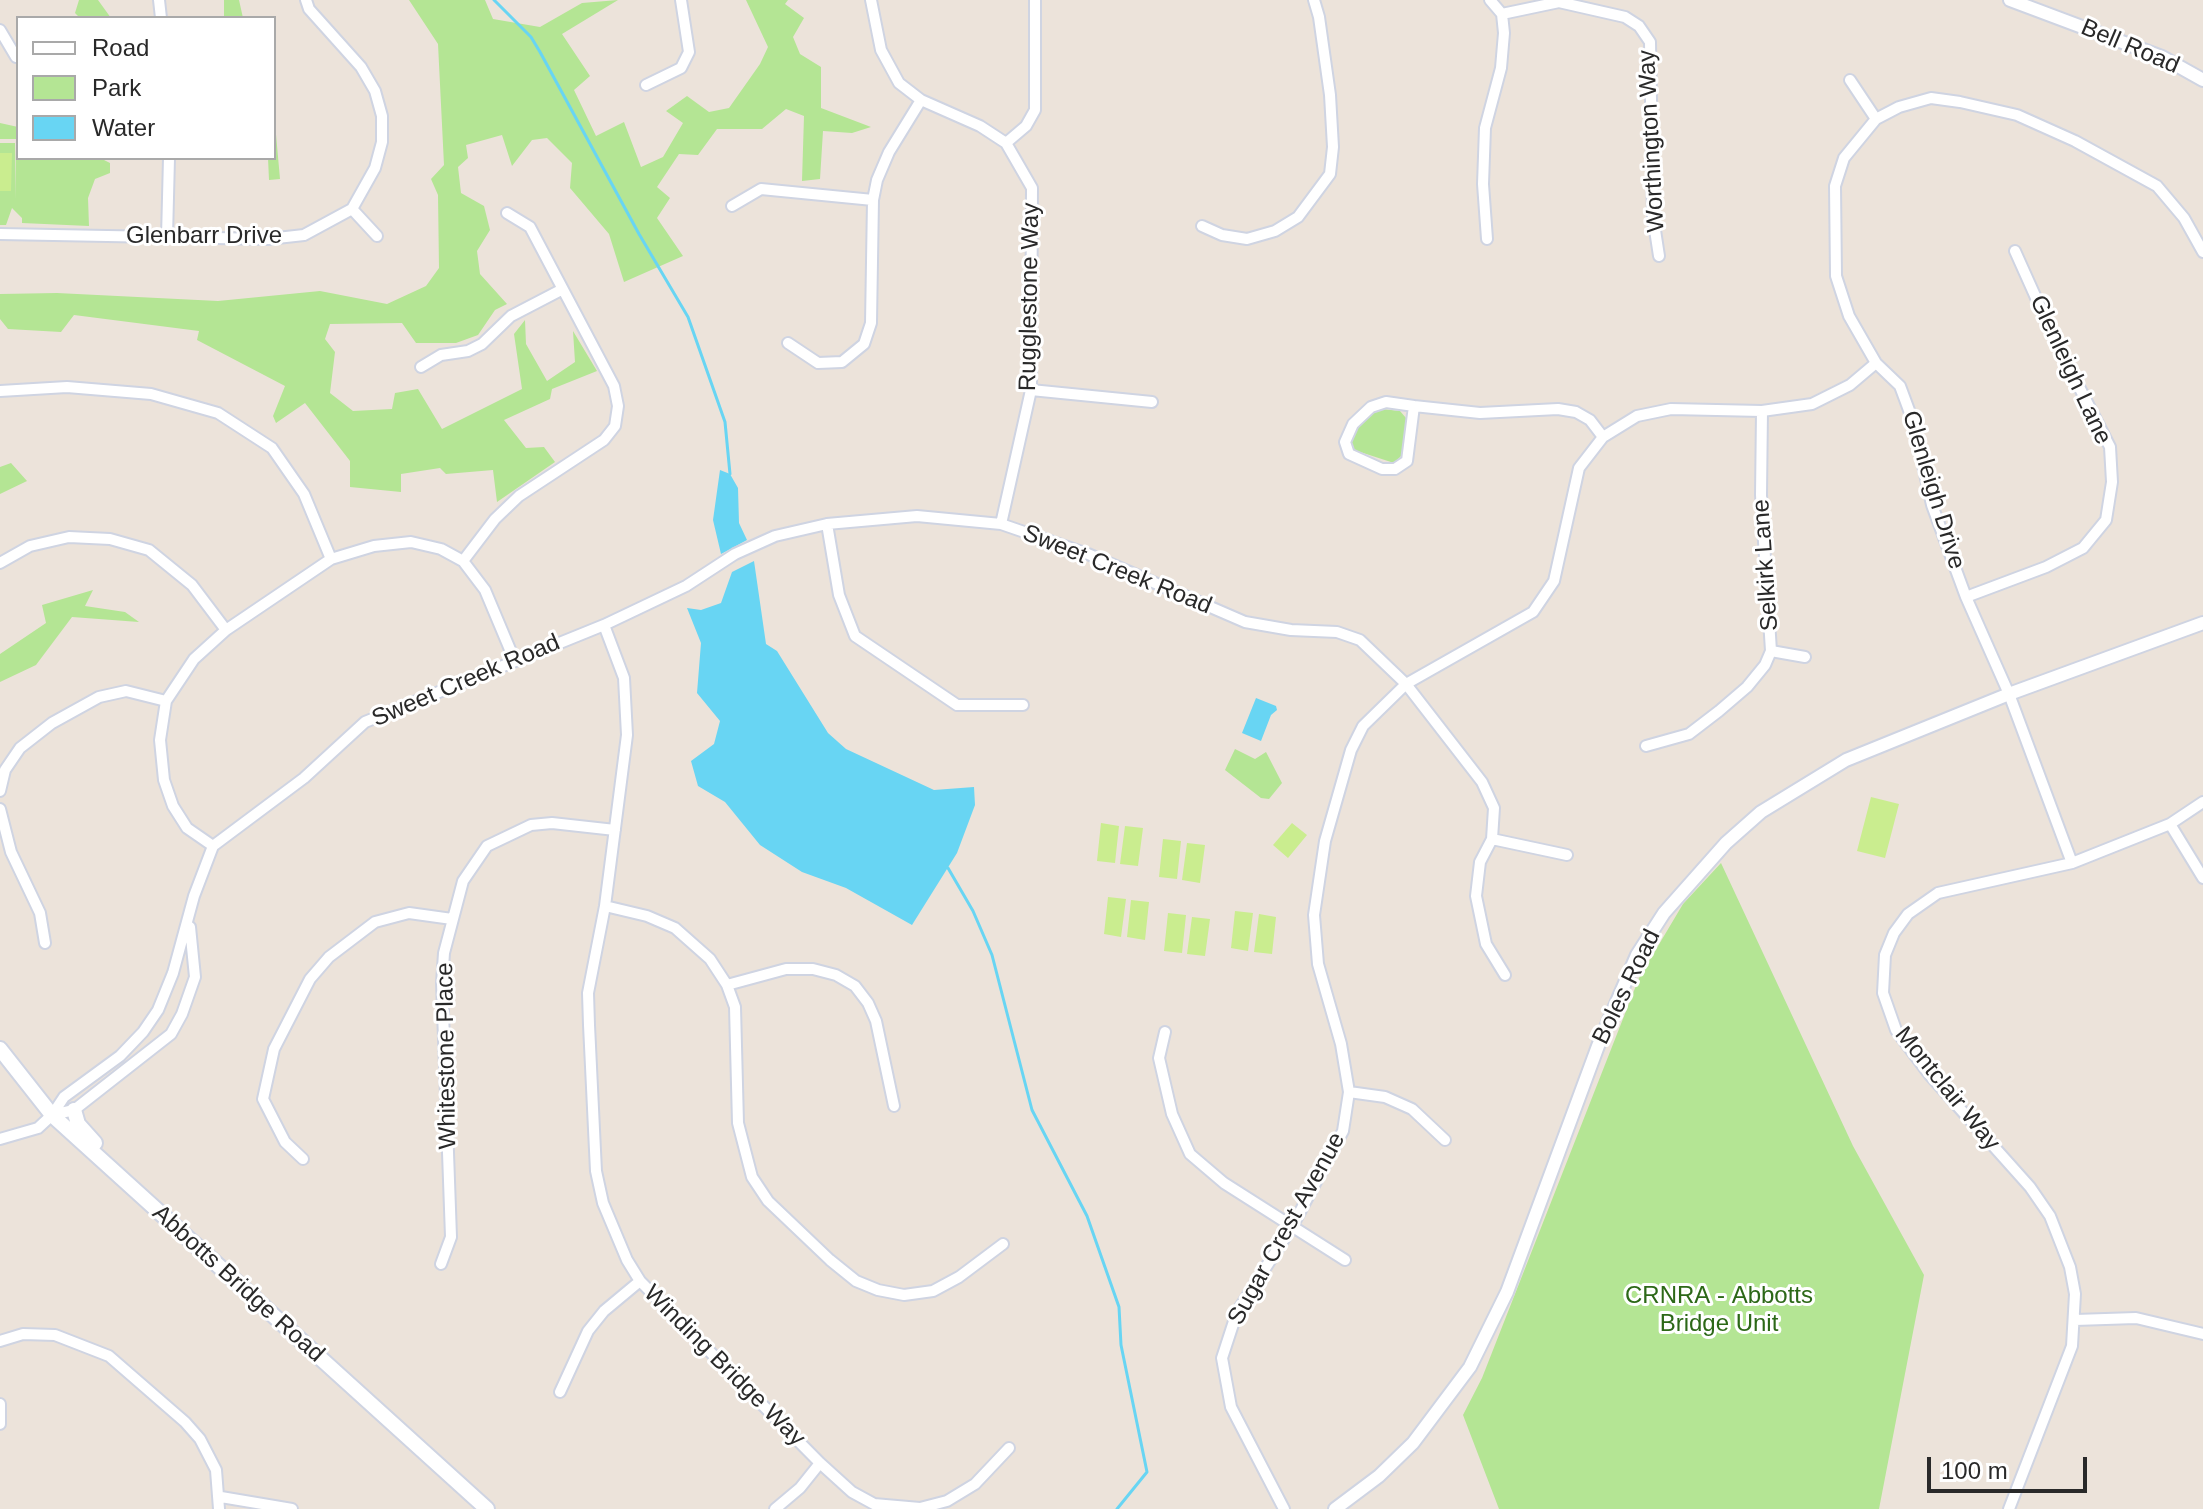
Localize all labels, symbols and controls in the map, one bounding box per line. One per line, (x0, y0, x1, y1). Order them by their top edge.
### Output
street label: Bell Road (2076, 13, 2184, 81)
legend (16, 16, 276, 160)
text: Road (92, 34, 149, 61)
street label: Worthington Way (1633, 49, 1671, 233)
text: Park (92, 74, 141, 101)
text: Water (92, 114, 155, 141)
street label: Rugglestone Way (1014, 202, 1046, 392)
street label: Glenbarr Drive (126, 222, 282, 250)
street label: Glenleigh Lane (2023, 291, 2117, 449)
street label: Glenleigh Drive (1895, 407, 1971, 573)
street label: Selkirk Lane (1747, 498, 1785, 632)
street label: Sweet Creek Road (1018, 519, 1216, 621)
street label: Sweet Creek Road (368, 628, 564, 734)
street label: Boles Road (1587, 925, 1667, 1049)
street label: Whitestone Place (431, 962, 463, 1150)
street label: Montclair Way (1888, 1021, 2006, 1157)
street label: Sugar Crest Avenue (1222, 1128, 1352, 1330)
street label: Abbotts Bridge Road (146, 1199, 330, 1369)
street label: Winding Bridge Way (637, 1279, 811, 1453)
park label: CRNRA - Abbotts Bridge Unit (1625, 1282, 1813, 1338)
scale bar (1931, 1441, 2091, 1491)
text: 100 m (1941, 1457, 2008, 1484)

